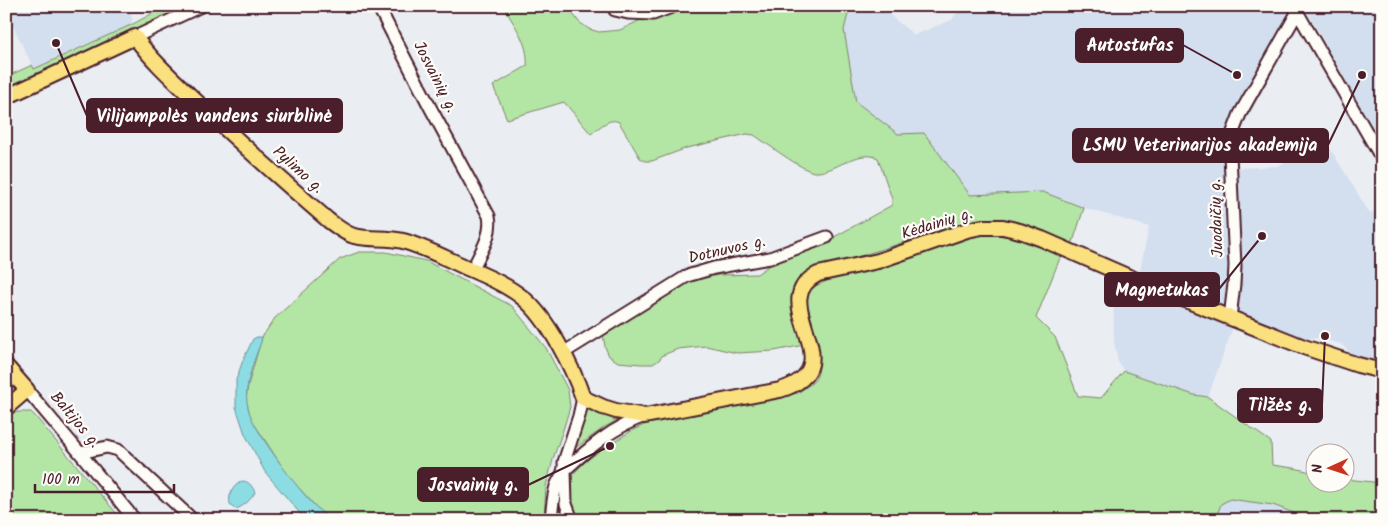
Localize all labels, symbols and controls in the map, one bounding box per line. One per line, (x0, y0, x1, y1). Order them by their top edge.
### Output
callout: Autostufas (1076, 29, 1183, 62)
text: Autostufas (1086, 32, 1174, 61)
street label: Josvainių g. (406, 37, 464, 117)
callout: Vilijampolės vandens siurblinė (87, 99, 342, 132)
text: Vilijampolės vandens siurblinė (96, 103, 332, 132)
callout: LSMU Veterinarijos akademija (1073, 129, 1328, 162)
text: LSMU Veterinarijos akademija (1082, 132, 1318, 161)
street label: Pylimo g. (267, 140, 329, 200)
street label: Juodaičių g. (1203, 179, 1231, 257)
street label: Kėdainių g. (898, 201, 976, 247)
street label: Dotnuvos g. (686, 229, 768, 271)
callout: Magnetukas (1105, 273, 1219, 306)
text: Magnetukas (1115, 277, 1209, 306)
street label: Baltijos g. (44, 386, 106, 454)
callout: Tilžės g. (1238, 389, 1322, 422)
text: Tilžės g. (1248, 392, 1312, 421)
north arrow (1306, 444, 1356, 494)
scale bar (35, 461, 174, 493)
text: N (1307, 463, 1329, 474)
text: 100 m (42, 468, 80, 492)
callout: Josvainių g. (418, 468, 528, 501)
text: Josvainių g. (428, 472, 518, 501)

